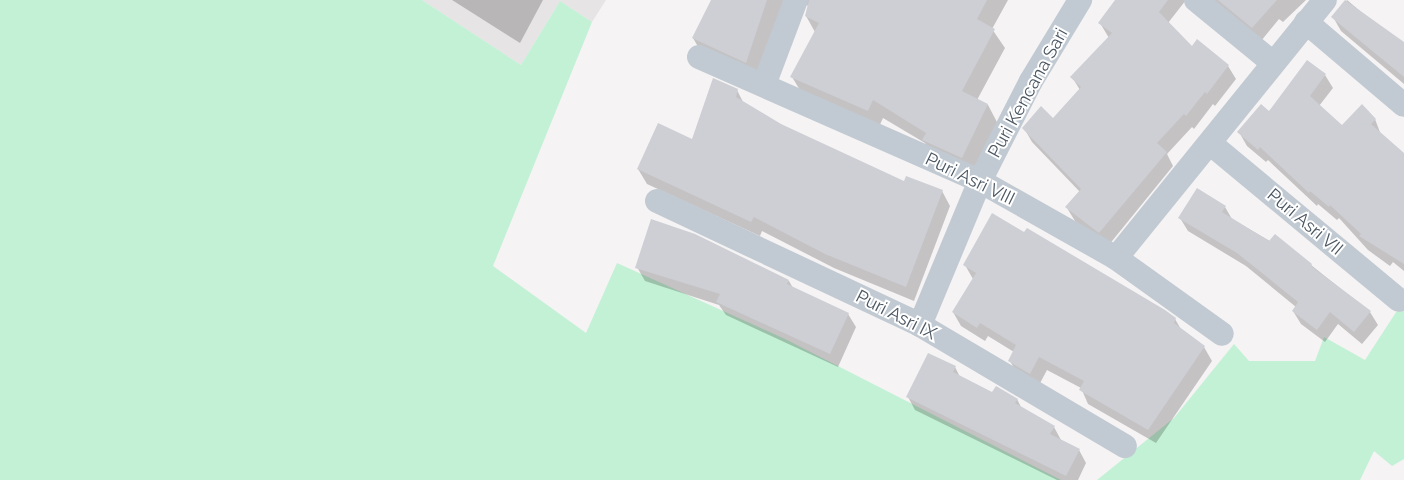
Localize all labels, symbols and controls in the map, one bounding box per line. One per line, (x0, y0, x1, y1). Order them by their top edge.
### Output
street label: Puri Kencana Sari (984, 25, 1072, 161)
street label: Puri Asri VIII (921, 148, 1019, 210)
street label: Puri Asri VII (1262, 184, 1348, 260)
street label: Puri Asri IX (852, 285, 940, 345)

